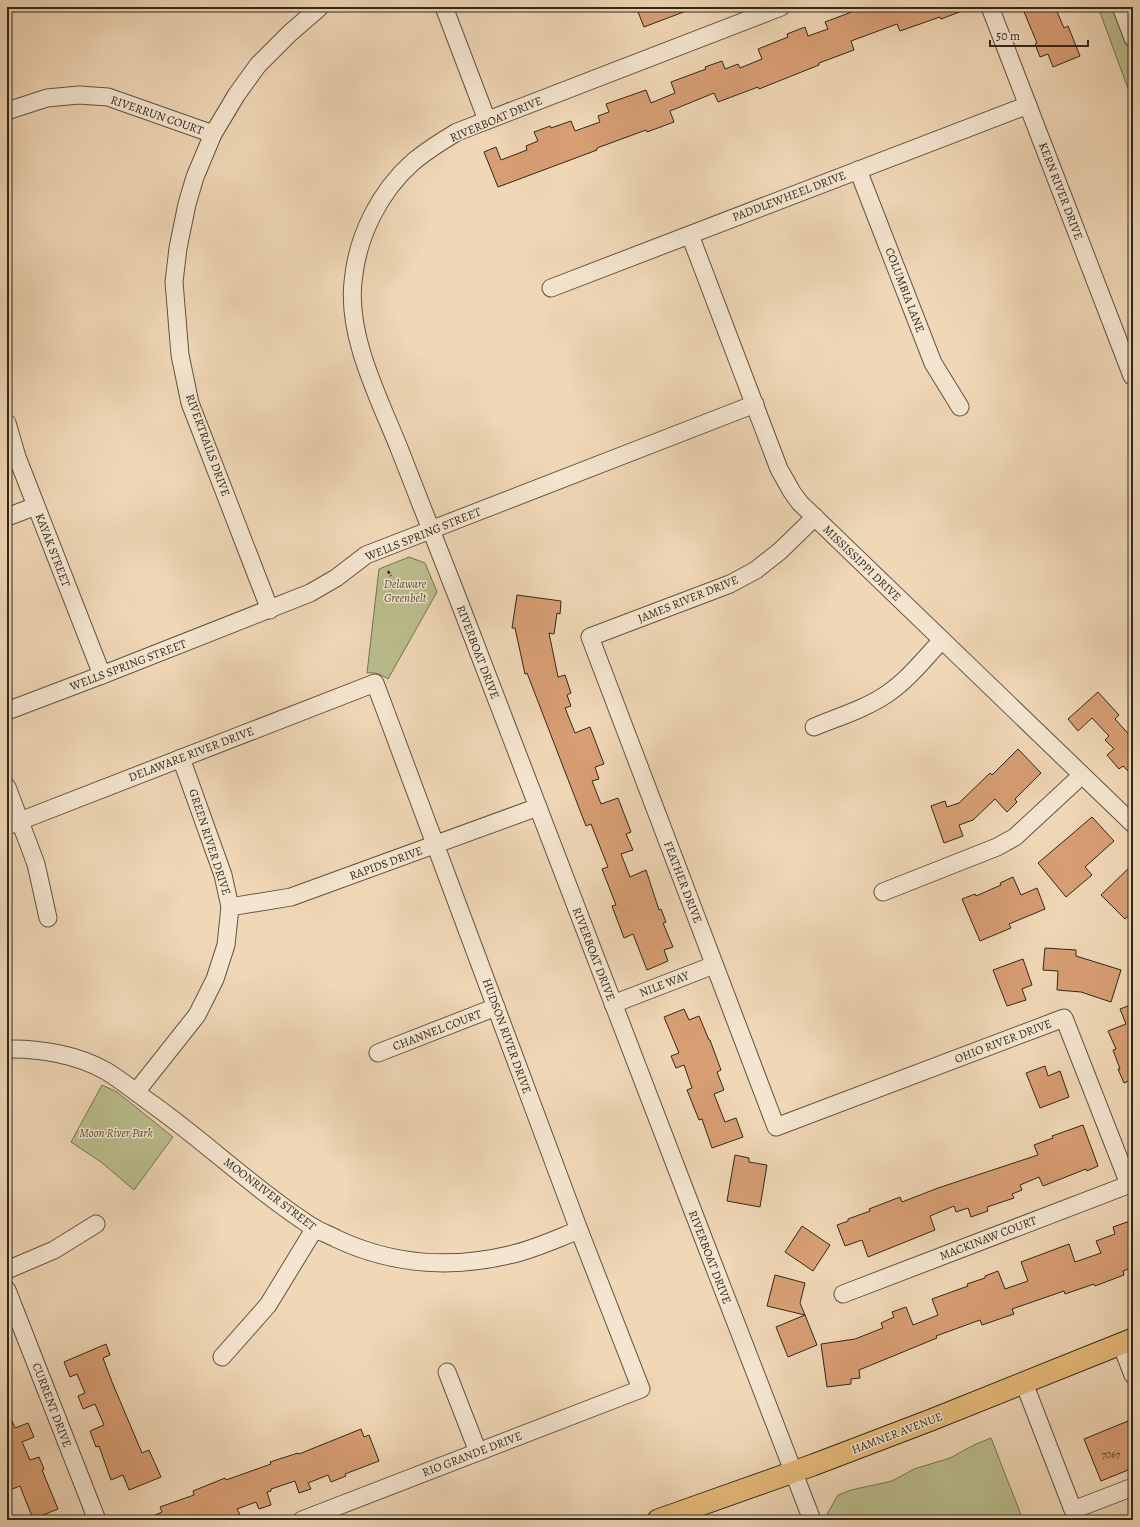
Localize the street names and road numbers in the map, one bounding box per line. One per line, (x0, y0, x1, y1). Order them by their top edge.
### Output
street label: RIVERRUN COURT (108, 92, 206, 139)
street label: RIVERBOAT DRIVE (447, 92, 545, 146)
street label: KERN RIVER DRIVE (1035, 140, 1087, 242)
street label: PADDLEWHEEL DRIVE (730, 167, 848, 225)
street label: COLUMBIA LANE (881, 245, 929, 335)
street label: RIVERTRAILS DRIVE (182, 392, 234, 498)
street label: WELLS SPRING STREET (362, 503, 484, 565)
street label: KAYAK STREET (32, 511, 75, 590)
street label: MISSISSIPPI DRIVE (819, 521, 905, 605)
street label: JAMES RIVER DRIVE (635, 572, 741, 626)
street label: RIVERBOAT DRIVE (453, 603, 503, 701)
street label: WELLS SPRING STREET (67, 635, 189, 695)
street label: DELAWARE RIVER DRIVE (126, 723, 256, 785)
street label: GREEN RIVER DRIVE (185, 787, 235, 897)
street label: FEATHER DRIVE (660, 839, 706, 925)
street label: RAPIDS DRIVE (347, 842, 425, 884)
street label: RIVERBOAT DRIVE (569, 905, 619, 1003)
street label: NILE WAY (637, 967, 692, 1001)
street label: HUDSON RIVER DRIVE (479, 976, 535, 1096)
street label: CHANNEL COURT (390, 1006, 484, 1054)
street label: OHIO RIVER DRIVE (952, 1015, 1054, 1067)
street label: MOONRIVER STREET (220, 1154, 320, 1234)
street label: RIVERBOAT DRIVE (685, 1208, 735, 1306)
street label: MACKINAW COURT (937, 1212, 1039, 1264)
street label: CURRENT DRIVE (29, 1360, 75, 1450)
street label: HAMNER AVENUE (849, 1408, 945, 1458)
street label: RIO GRANDE DRIVE (420, 1428, 524, 1480)

